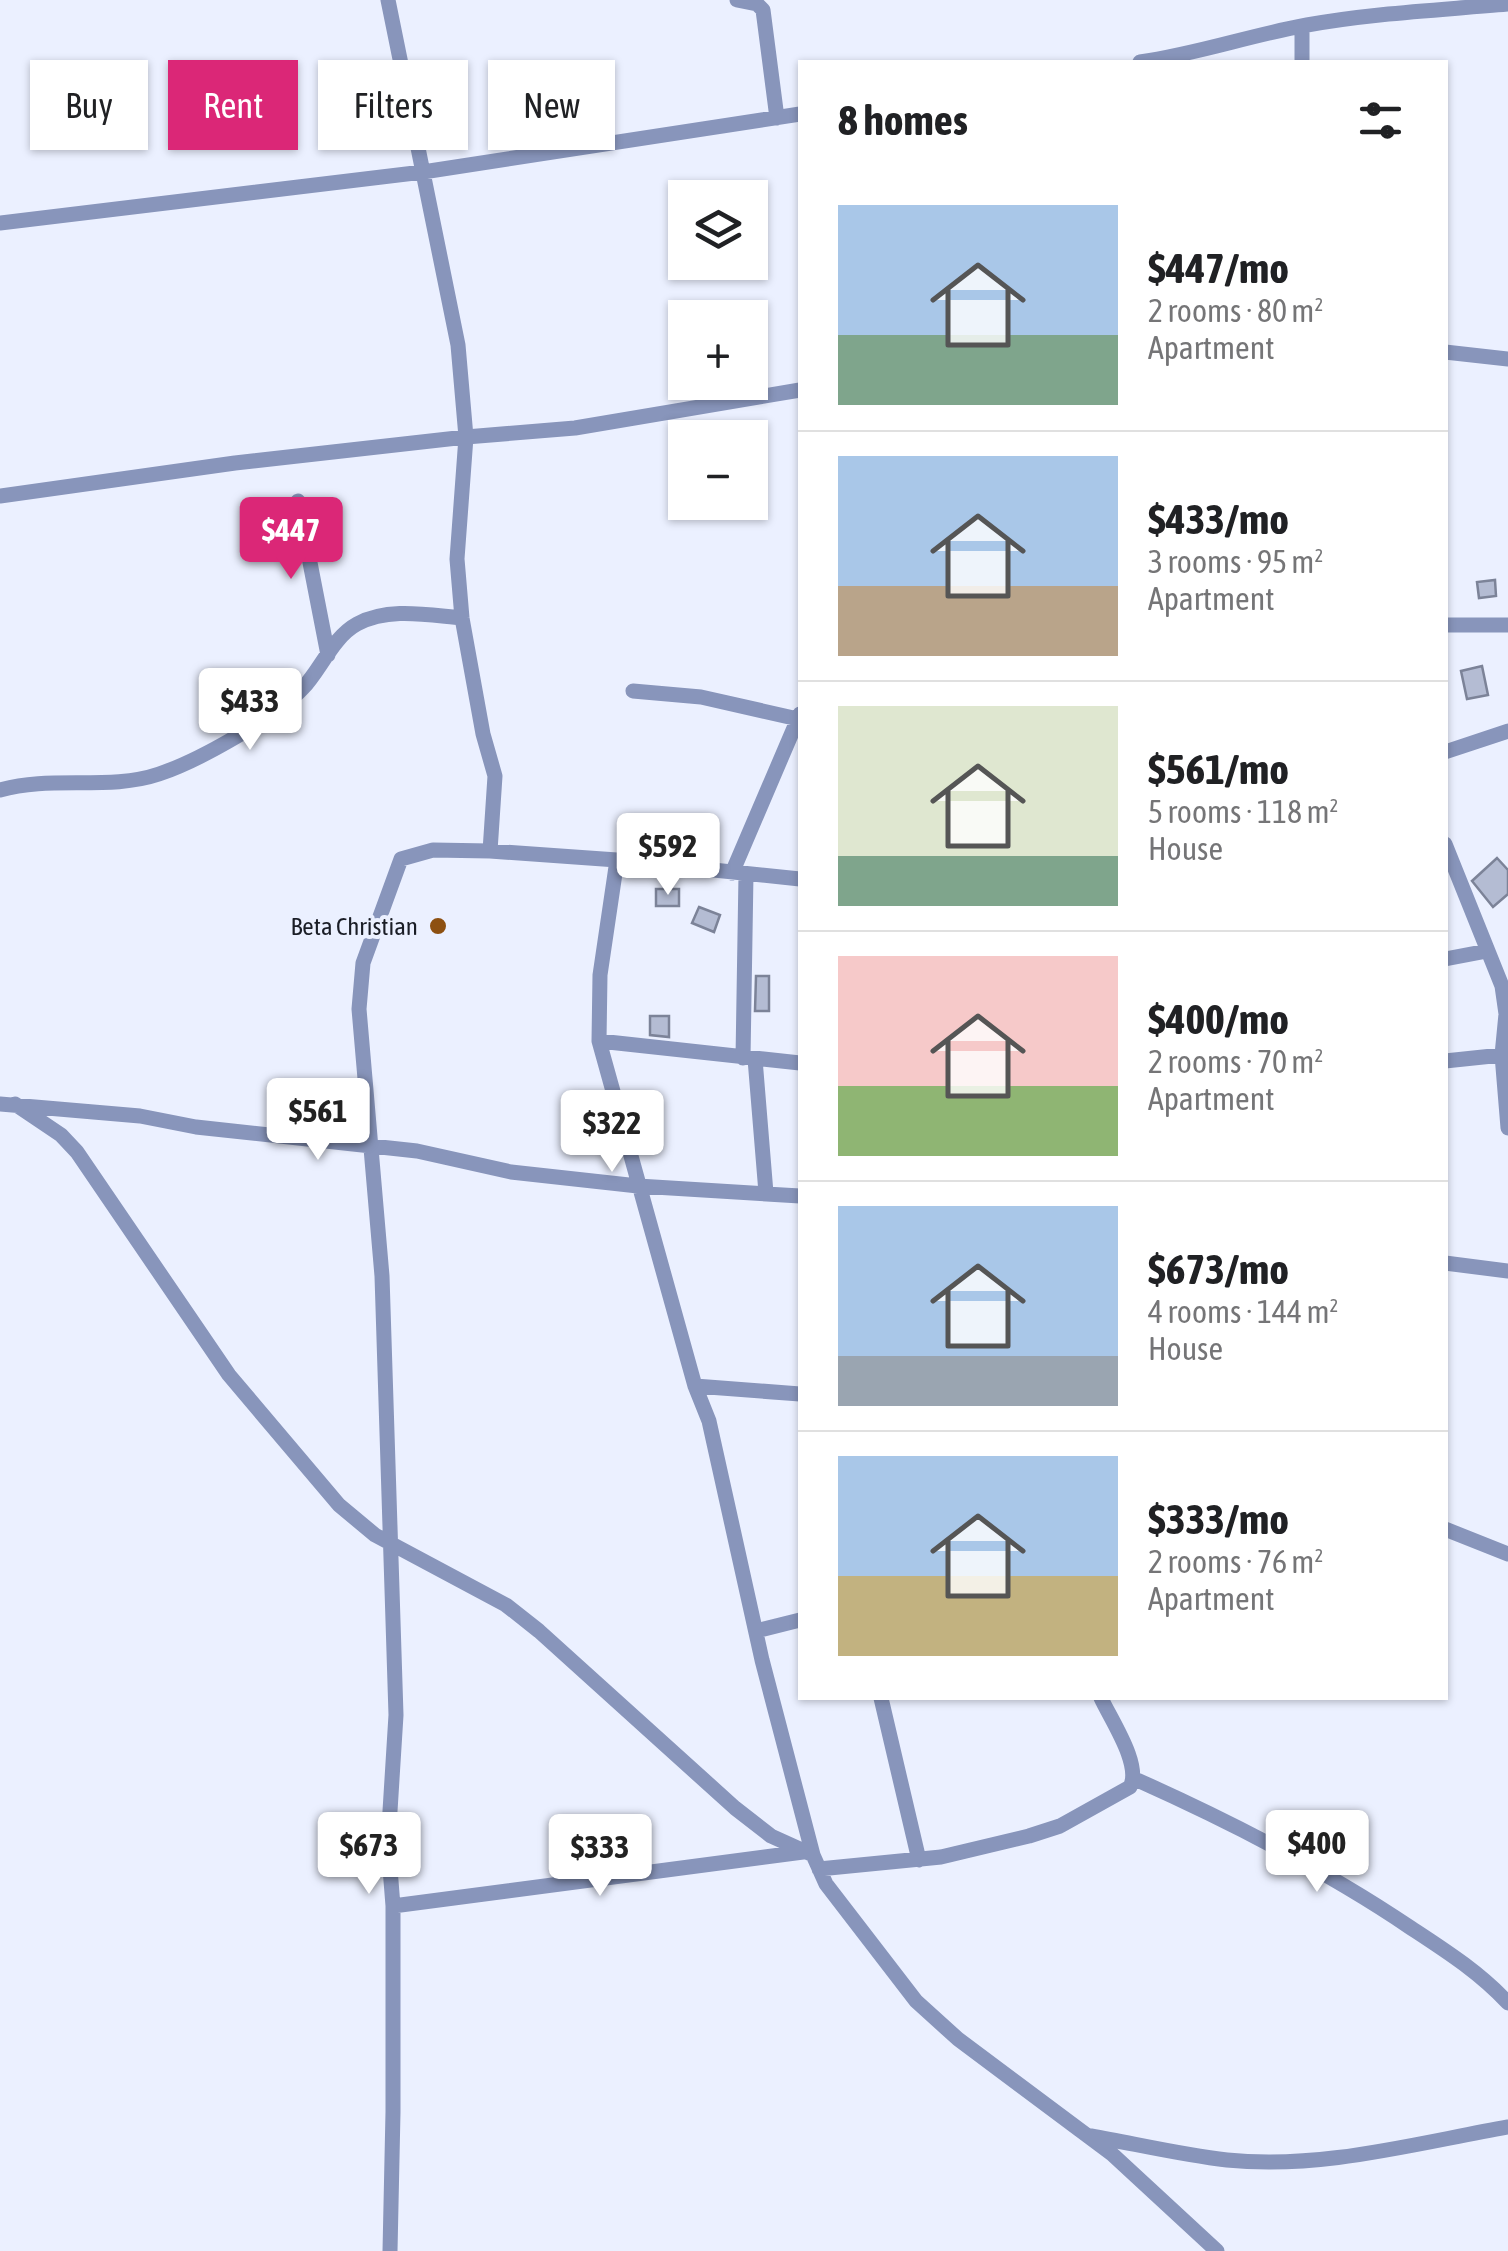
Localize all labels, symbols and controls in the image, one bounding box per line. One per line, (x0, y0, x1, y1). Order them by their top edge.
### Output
chip: Buy (30, 60, 148, 150)
chip: Rent (168, 60, 298, 150)
chip: Filters (318, 60, 468, 150)
chip: New (488, 60, 615, 150)
icon: filters (1353, 93, 1408, 148)
text: 8 homes (838, 96, 968, 144)
map controls (668, 180, 768, 520)
button: layers (668, 180, 768, 280)
text: $447/mo (1148, 244, 1289, 292)
icon: home (918, 245, 1038, 365)
text: 2 rooms · 80 m² (1148, 292, 1323, 329)
button: + (668, 300, 768, 400)
text: Apartment (1148, 329, 1274, 366)
button: − (668, 420, 768, 520)
text: $433/mo (1148, 495, 1289, 543)
icon: home (918, 496, 1038, 616)
pin: $447 (232, 497, 350, 582)
text: $447 (262, 511, 320, 548)
text: 3 rooms · 95 m² (1148, 543, 1323, 580)
text: Apartment (1148, 580, 1274, 617)
pin: $433 (191, 668, 309, 753)
text: $433 (221, 682, 279, 719)
text: $561/mo (1148, 745, 1289, 793)
icon: home (918, 746, 1038, 866)
text: 5 rooms · 118 m² (1148, 793, 1338, 830)
pin: $592 (609, 813, 727, 898)
text: $592 (639, 827, 697, 864)
text: House (1148, 830, 1223, 867)
place label: Beta Christian (291, 912, 418, 940)
marker: Beta Christian (427, 915, 449, 937)
text: $400/mo (1148, 995, 1289, 1043)
icon: home (918, 996, 1038, 1116)
text: 2 rooms · 70 m² (1148, 1043, 1323, 1080)
pin: $561 (259, 1078, 377, 1163)
text: Apartment (1148, 1080, 1274, 1117)
pin: $322 (553, 1090, 671, 1175)
text: $561 (289, 1092, 347, 1129)
text: $322 (583, 1104, 641, 1141)
text: $673/mo (1148, 1245, 1289, 1293)
icon: home (918, 1246, 1038, 1366)
text: 4 rooms · 144 m² (1148, 1293, 1338, 1330)
text: House (1148, 1330, 1223, 1367)
text: $333/mo (1148, 1495, 1289, 1543)
icon: home (918, 1496, 1038, 1616)
text: 2 rooms · 76 m² (1148, 1543, 1323, 1580)
text: Apartment (1148, 1580, 1274, 1617)
pin: $400 (1258, 1810, 1376, 1895)
pin: $673 (310, 1812, 428, 1897)
pin: $333 (541, 1814, 659, 1899)
text: $400 (1288, 1824, 1346, 1861)
text: $673 (340, 1826, 398, 1863)
text: $333 (571, 1828, 629, 1865)

